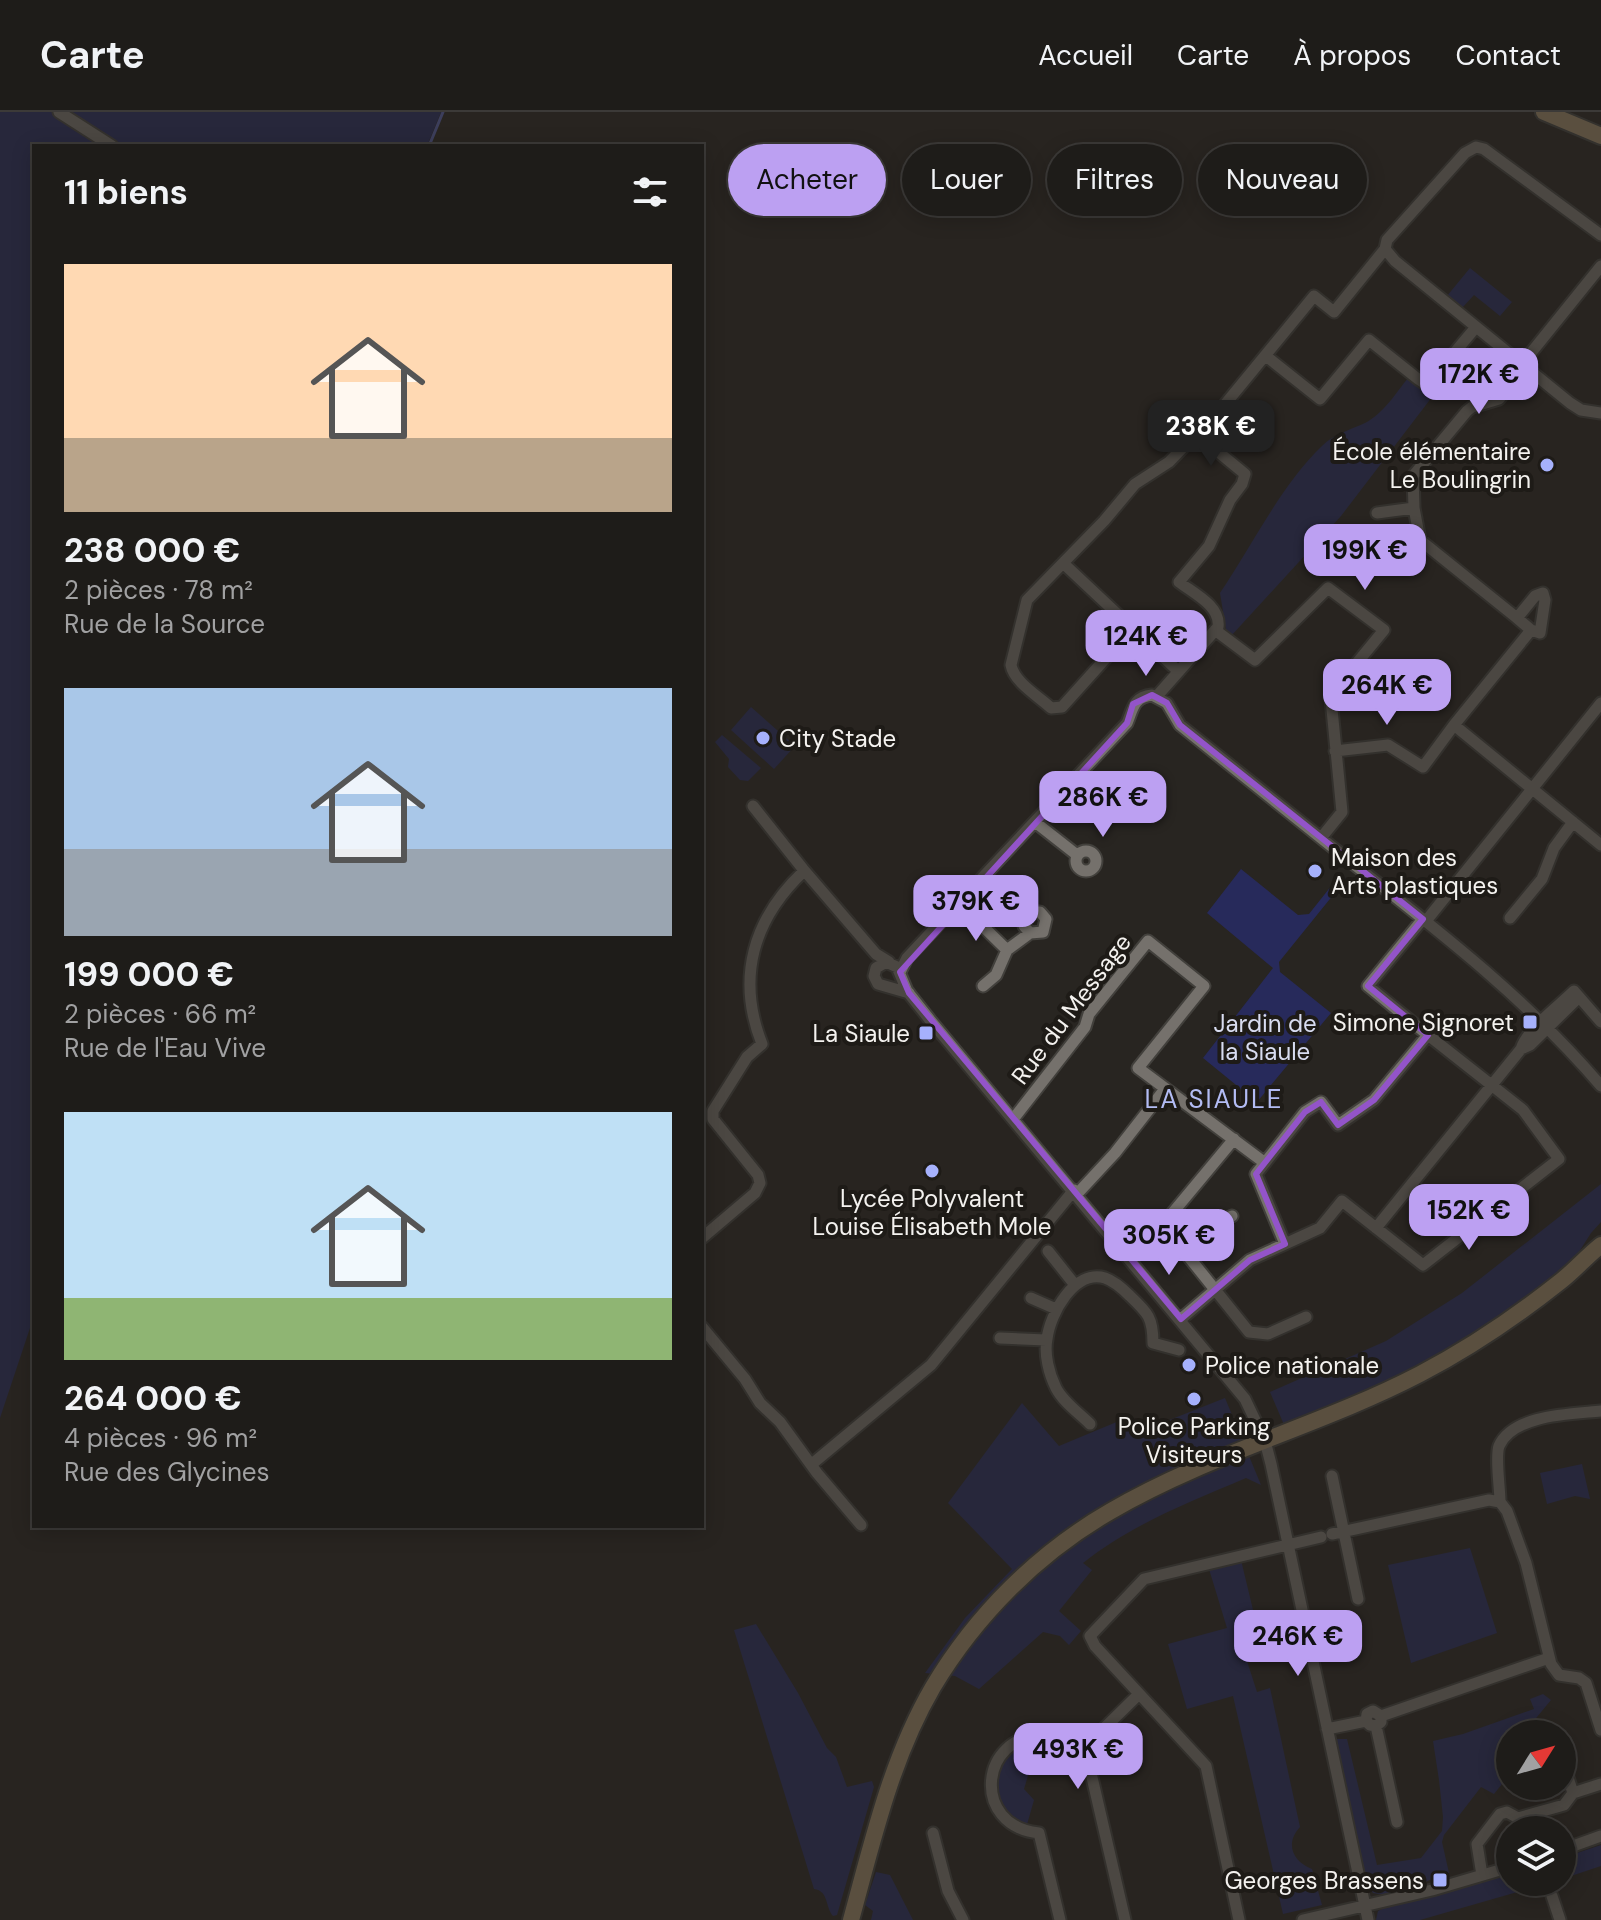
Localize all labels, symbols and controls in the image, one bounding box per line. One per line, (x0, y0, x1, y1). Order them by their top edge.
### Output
text: Carte (40, 30, 145, 80)
text: Accueil (1038, 37, 1133, 74)
text: Carte (1177, 37, 1249, 74)
text: À propos (1293, 37, 1411, 74)
text: Contact (1455, 37, 1561, 74)
chip: Acheter (728, 144, 886, 216)
chip: Louer (902, 144, 1031, 216)
chip: Filtres (1047, 144, 1182, 216)
chip: Nouveau (1198, 144, 1367, 216)
text: 11 biens (64, 170, 188, 215)
icon: filters (628, 170, 672, 214)
icon: home (296, 316, 440, 460)
pin: 172K € (1414, 348, 1544, 416)
text: 172K € (1438, 357, 1520, 391)
pin: 238K € (1146, 400, 1276, 468)
text: 238K € (1166, 409, 1256, 443)
place label: École élémentaire Le Boulingrin (1332, 436, 1531, 495)
marker: École élémentaire Le Boulingrin (1538, 456, 1556, 474)
pin: 199K € (1300, 524, 1430, 592)
text: 238 000 € (64, 528, 240, 573)
text: 199K € (1322, 533, 1408, 567)
text: 2 pièces · 78 m² (64, 573, 253, 607)
text: Rue de la Source (64, 607, 265, 641)
pin: 124K € (1081, 610, 1211, 678)
text: 124K € (1104, 619, 1188, 653)
pin: 264K € (1322, 659, 1452, 727)
text: 264K € (1341, 668, 1433, 702)
place label: City Stade (779, 723, 896, 754)
marker: City Stade (754, 729, 772, 747)
icon: home (296, 740, 440, 884)
pin: 286K € (1038, 771, 1168, 839)
text: 286K € (1057, 780, 1149, 814)
place label: Maison des Arts plastiques (1331, 842, 1498, 901)
marker: Maison des Arts plastiques (1306, 862, 1324, 880)
pin: 379K € (911, 875, 1041, 943)
text: 379K € (931, 884, 1021, 918)
street label: Rue du Message (1004, 928, 1138, 1090)
text: 199 000 € (64, 952, 234, 997)
text: 2 pièces · 66 m² (64, 997, 256, 1031)
place label: Simone Signoret (1333, 1007, 1514, 1038)
park label: Jardin de la Siaule (1213, 1008, 1317, 1067)
marker: Simone Signoret (1521, 1013, 1539, 1031)
place label: La Siaule (812, 1018, 910, 1049)
marker: La Siaule (917, 1024, 935, 1042)
text: Rue de l'Eau Vive (64, 1031, 266, 1065)
district label: LA SIAULE (1145, 1082, 1283, 1116)
marker: Lycée Polyvalent Louise Élisabeth Mole (923, 1162, 941, 1180)
icon: home (296, 1164, 440, 1308)
place label: Lycée Polyvalent Louise Élisabeth Mole (813, 1183, 1051, 1242)
pin: 152K € (1404, 1184, 1534, 1252)
text: 152K € (1427, 1193, 1511, 1227)
pin: 305K € (1104, 1209, 1234, 1277)
text: 305K € (1122, 1218, 1216, 1252)
place label: Police nationale (1205, 1350, 1379, 1381)
marker: Police nationale (1180, 1356, 1198, 1374)
text: 264 000 € (64, 1376, 242, 1421)
marker: Police Parking Visiteurs (1185, 1390, 1203, 1408)
place label: Police Parking Visiteurs (1118, 1411, 1270, 1470)
text: 4 pièces · 96 m² (64, 1421, 257, 1455)
text: Rue des Glycines (64, 1455, 270, 1489)
pin: 246K € (1233, 1610, 1363, 1678)
text: 246K € (1252, 1619, 1344, 1653)
north arrow (1496, 1720, 1576, 1800)
map controls (1496, 1720, 1576, 1896)
pin: 493K € (1013, 1723, 1143, 1791)
text: 493K € (1032, 1732, 1124, 1766)
button: layers (1496, 1816, 1576, 1896)
place label: Georges Brassens (1224, 1865, 1424, 1896)
marker: Georges Brassens (1431, 1871, 1449, 1889)

